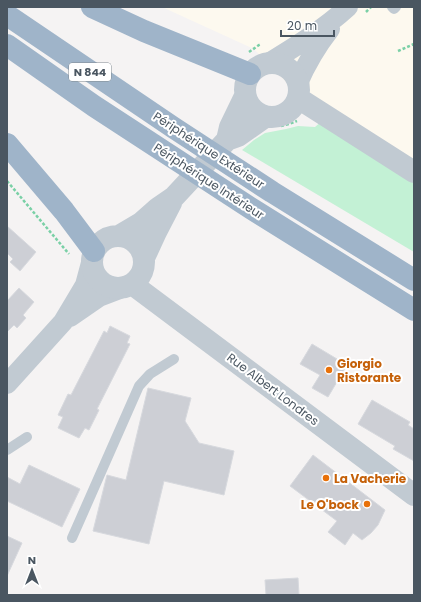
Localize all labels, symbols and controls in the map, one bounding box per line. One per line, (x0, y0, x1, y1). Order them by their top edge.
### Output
scale bar (281, 12, 334, 38)
text: 20 m (287, 17, 317, 34)
road number: N 844 (69, 63, 111, 81)
street label: Périphérique Extérieur (150, 108, 268, 193)
street label: Périphérique Intérieur (151, 139, 268, 223)
street label: Rue Albert Londres (224, 349, 322, 429)
place label: Giorgio Ristorante (337, 355, 402, 386)
marker: Giorgio Ristorante (324, 365, 334, 375)
place label: La Vacherie (334, 470, 407, 487)
marker: La Vacherie (321, 473, 331, 483)
place label: Le O'bock (301, 496, 360, 513)
marker: Le O'bock (362, 499, 372, 509)
north arrow (12, 550, 52, 590)
text: N (28, 552, 36, 568)

